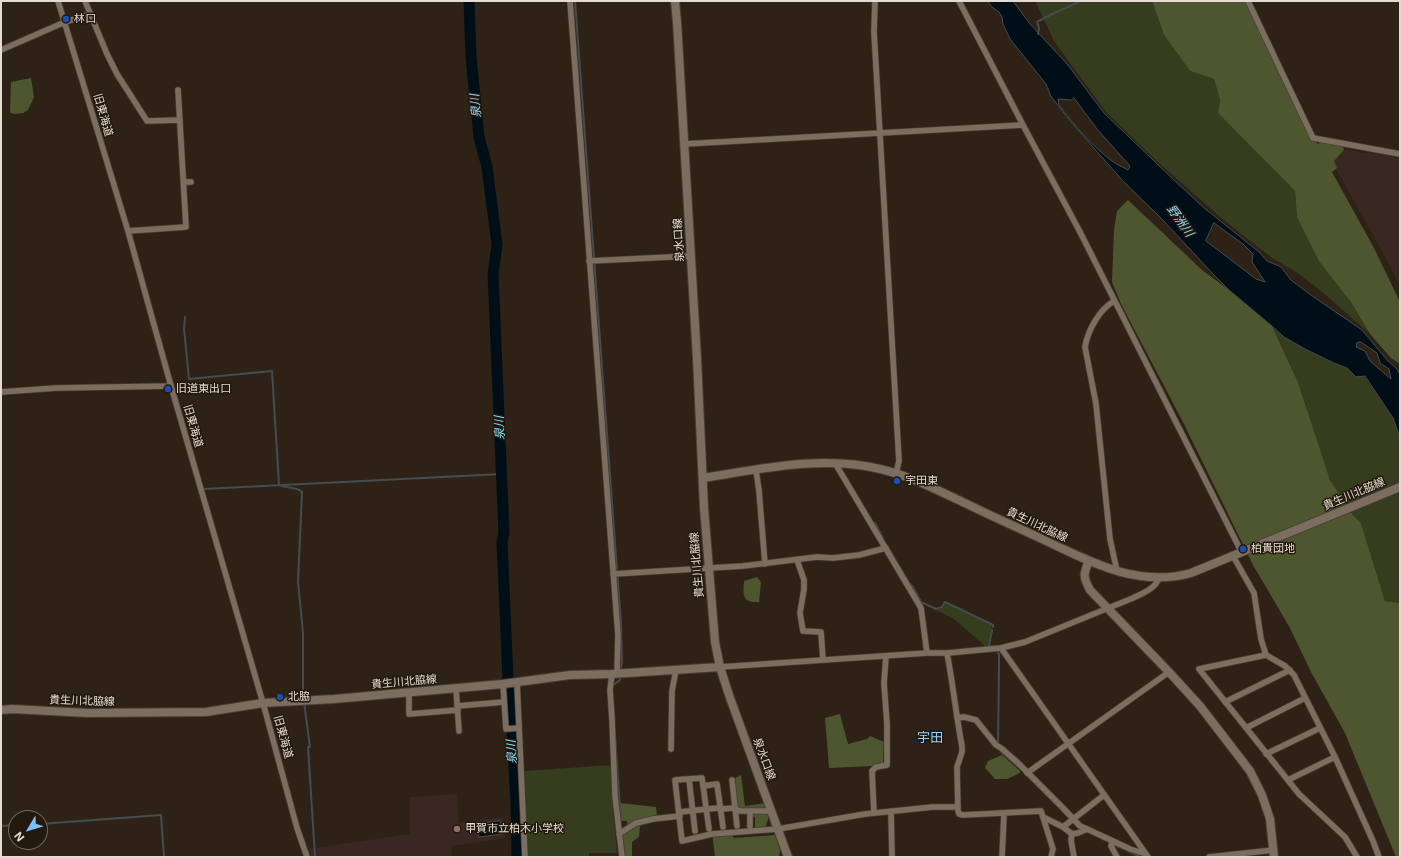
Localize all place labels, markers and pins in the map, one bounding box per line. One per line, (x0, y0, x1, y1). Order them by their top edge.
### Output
place label: 林口 (74, 12, 96, 26)
marker: 林口 (61, 14, 71, 24)
place label: 旧道東出口 (176, 382, 231, 396)
marker: 旧道東出口 (163, 384, 173, 394)
place label: 宇田東 (905, 474, 938, 488)
marker: 宇田東 (892, 476, 902, 486)
place label: 柏貴団地 (1251, 542, 1295, 556)
marker: 柏貴団地 (1238, 544, 1248, 554)
place label: 北脇 (288, 690, 310, 704)
marker: 北脇 (275, 692, 285, 702)
place label: 甲賀市立柏木小学校 (465, 822, 564, 836)
marker: 甲賀市立柏木小学校 (452, 824, 462, 834)

